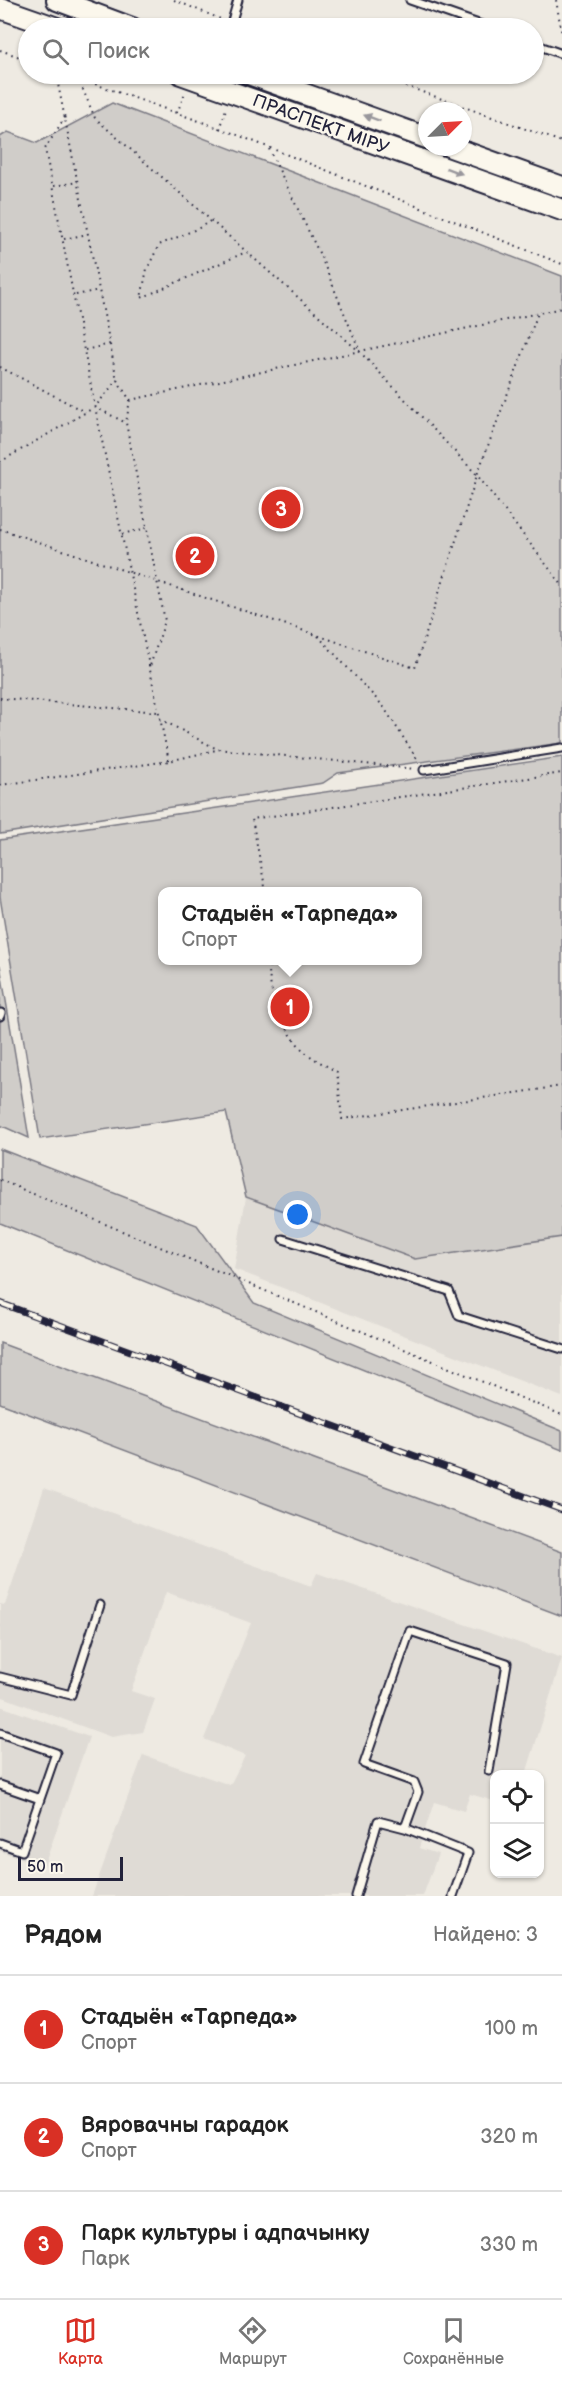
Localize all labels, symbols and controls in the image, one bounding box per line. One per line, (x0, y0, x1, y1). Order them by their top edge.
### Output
search box (18, 18, 544, 84)
icon: search (39, 35, 72, 68)
text: Поиск (87, 38, 150, 65)
street label: ПРАСПЕКТ МІРУ (250, 90, 392, 159)
north arrow (418, 102, 472, 156)
one-way arrow (363, 113, 381, 123)
one-way arrow (445, 167, 463, 177)
pin: 3 (262, 486, 300, 532)
pin: 2 (176, 534, 214, 578)
popup (158, 887, 422, 965)
text: Стадыён «Тарпеда» (181, 901, 399, 928)
text: Спорт (181, 928, 237, 952)
pin: 1 (270, 984, 310, 1030)
your location (283, 1200, 312, 1229)
map controls (490, 1770, 544, 1878)
button: locate (490, 1770, 544, 1824)
button: layers (490, 1824, 544, 1878)
scale bar (18, 1854, 123, 1882)
text: 50 m (27, 1858, 63, 1877)
text: Рядом (24, 1920, 102, 1951)
text: Найдено: 3 (433, 1923, 538, 1947)
text: Стадыён «Тарпеда» (81, 2004, 298, 2031)
text: 1 (39, 2017, 48, 2041)
text: 100 m (485, 2017, 538, 2041)
text: Спорт (81, 2031, 137, 2055)
text: Вяровачны гарадок (81, 2112, 288, 2139)
text: 2 (38, 2125, 49, 2149)
text: 320 m (480, 2125, 538, 2149)
text: Спорт (81, 2139, 137, 2163)
text: Парк культуры і адпачынку (81, 2220, 370, 2247)
text: 3 (38, 2233, 49, 2257)
text: 330 m (480, 2233, 538, 2257)
text: Парк (81, 2247, 130, 2271)
tab: Карта (58, 2314, 103, 2369)
tab: Маршрут (219, 2314, 287, 2369)
tab: Сохранённые (403, 2314, 504, 2369)

